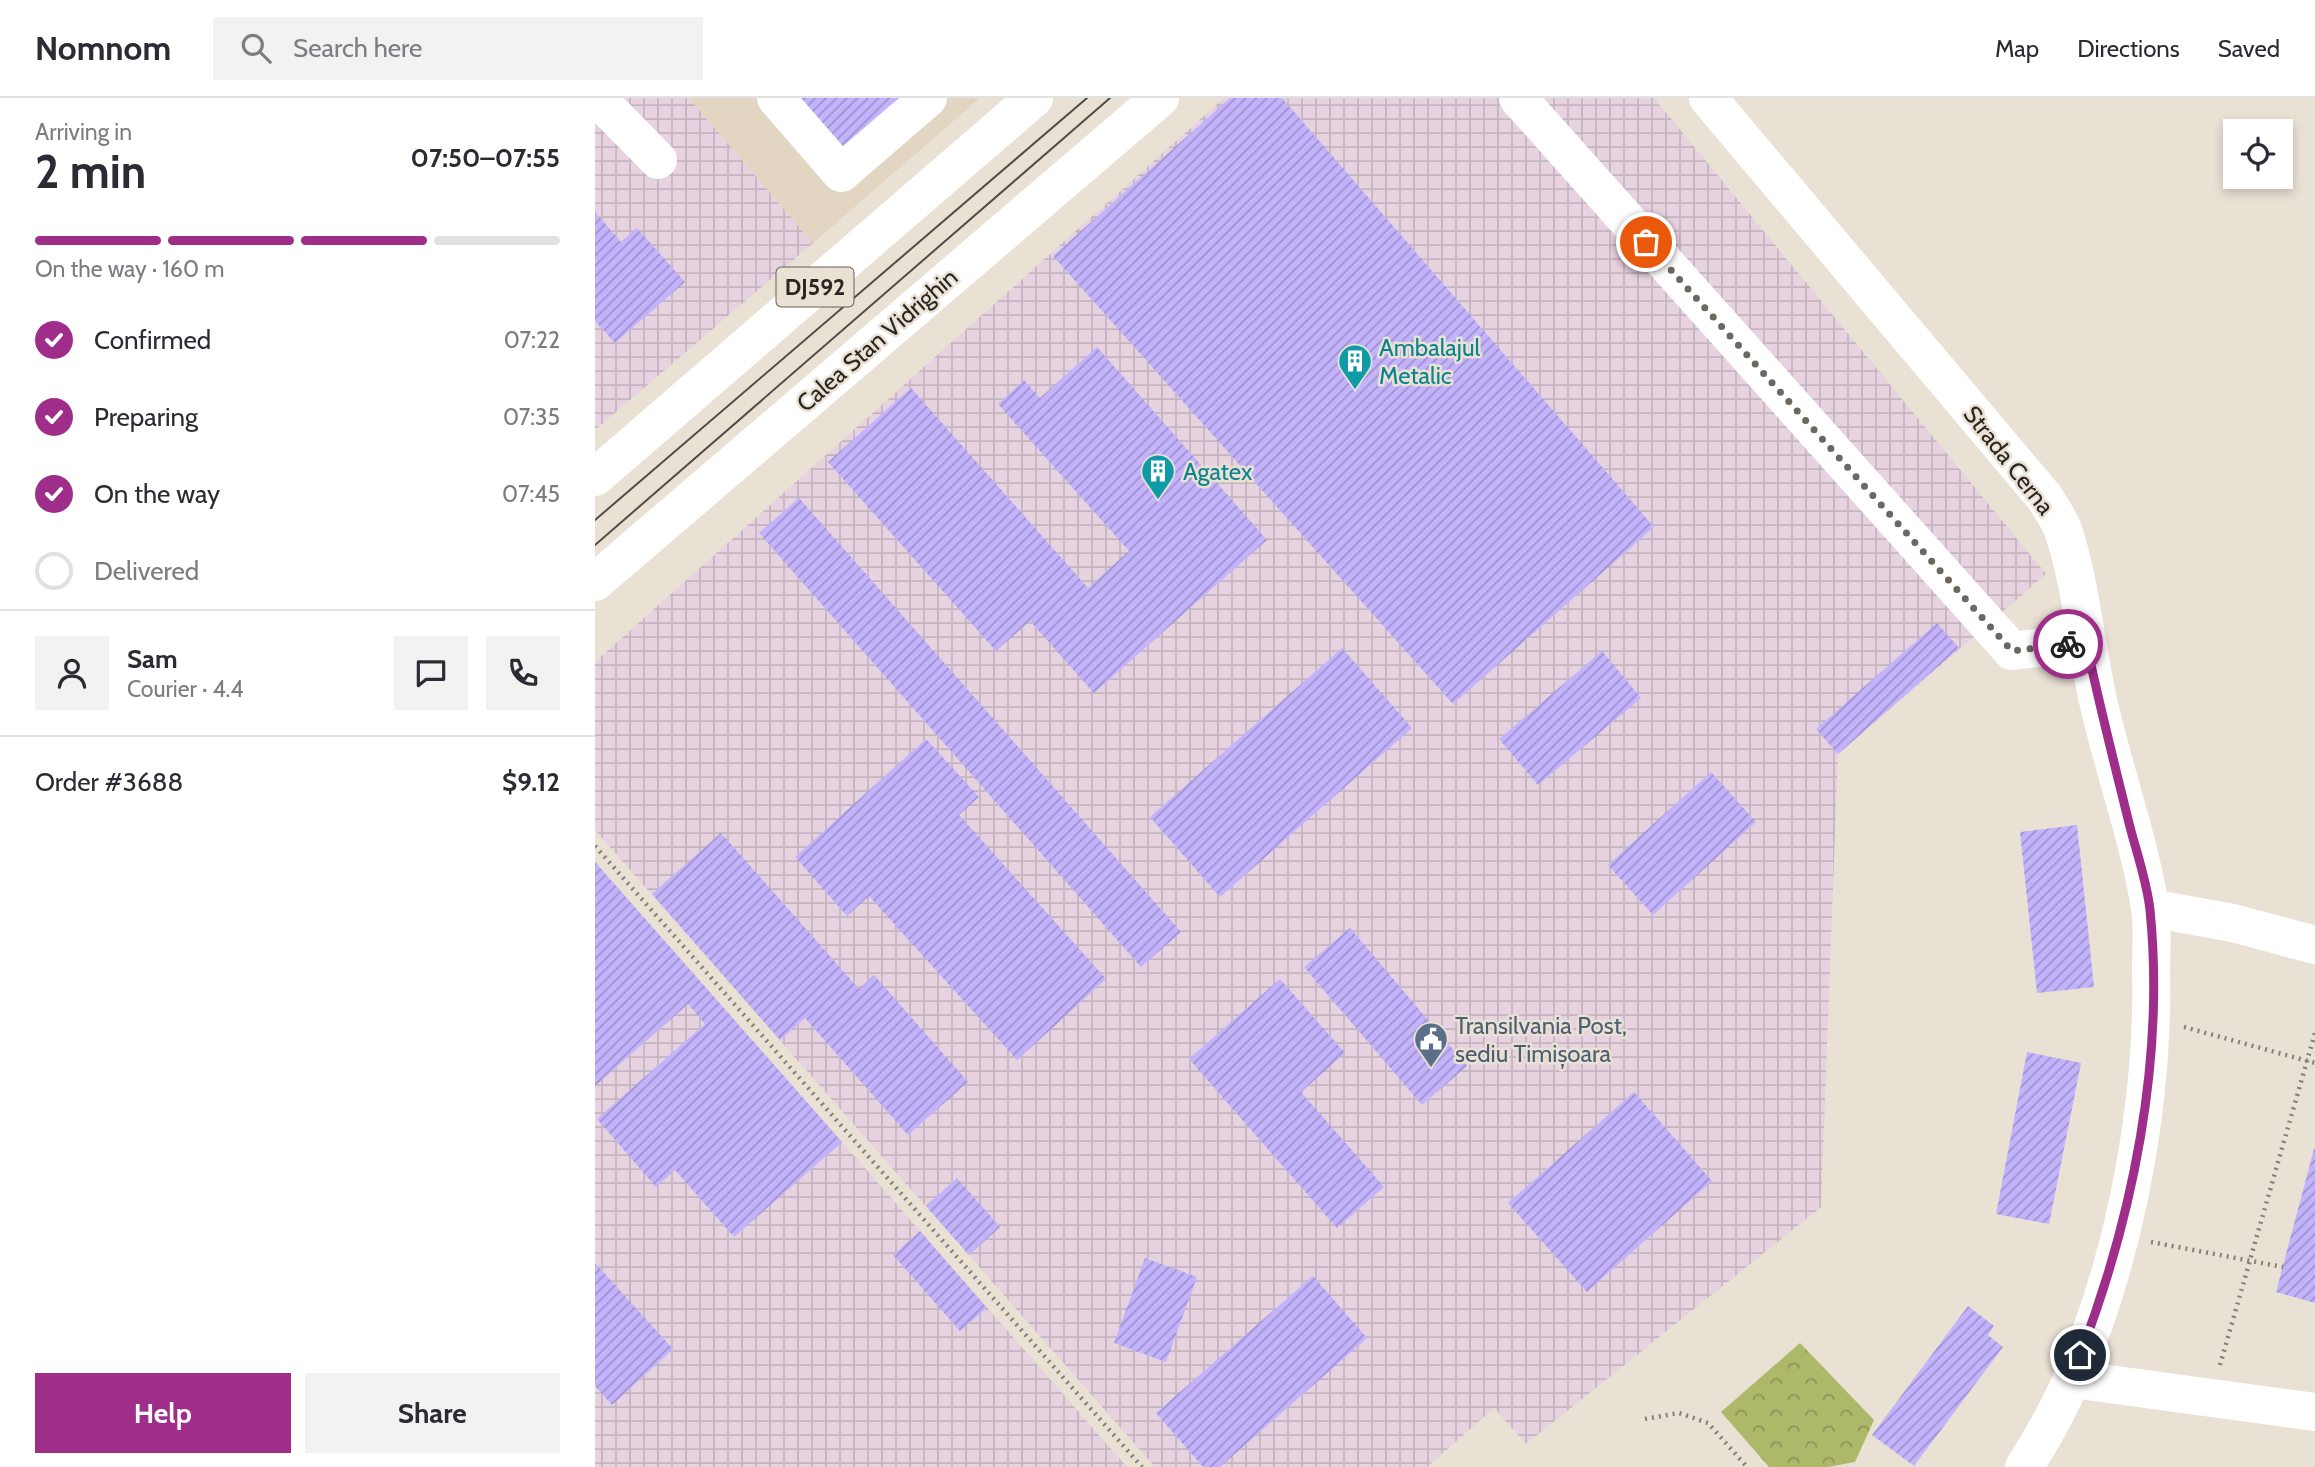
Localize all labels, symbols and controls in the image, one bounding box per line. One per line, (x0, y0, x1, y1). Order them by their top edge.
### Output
search box (213, 17, 703, 80)
text: Nomnom (35, 28, 171, 68)
icon: search (237, 29, 275, 67)
text: Search here (293, 32, 422, 64)
text: Map (1995, 34, 2039, 63)
text: Directions (2077, 34, 2180, 63)
text: Saved (2218, 34, 2280, 63)
text: Arriving in (35, 118, 132, 146)
map controls (2223, 119, 2293, 189)
button: locate (2223, 119, 2293, 189)
text: 07:50–07:55 (411, 142, 560, 174)
text: 2 min (35, 144, 146, 200)
pin (1616, 212, 1676, 272)
icon: bag (1627, 223, 1665, 261)
text: On the way · 160 m (35, 255, 224, 283)
street label: Calea Stan Vidrighin (791, 262, 963, 418)
road number: DJ592 (777, 268, 853, 306)
icon: check (35, 321, 73, 359)
text: Confirmed (94, 324, 211, 356)
text: 07:22 (504, 326, 560, 354)
place label: Ambalajul Metalic (1379, 333, 1481, 390)
building icon: Ambalajul Metalic (1336, 342, 1374, 391)
icon: check (35, 398, 73, 436)
street label: Strada Cerna (1957, 400, 2061, 521)
text: Preparing (94, 401, 198, 433)
text: 07:35 (503, 403, 560, 431)
building icon: Agatex (1139, 452, 1177, 501)
place label: Agatex (1183, 457, 1253, 486)
icon: check (35, 475, 73, 513)
text: On the way (94, 478, 220, 510)
text: 07:45 (502, 480, 560, 508)
text: Delivered (94, 555, 199, 587)
courier (2033, 609, 2103, 679)
icon: bike (2049, 625, 2087, 663)
button: person (35, 636, 109, 710)
button: chat (394, 636, 468, 710)
button: phone (486, 636, 560, 710)
text: Sam (127, 643, 178, 675)
text: Courier · 4.4 (127, 675, 244, 703)
text: Order #3688 (35, 766, 183, 798)
text: $9.12 (502, 766, 560, 798)
place label: Transilvania Post, sediu Timișoara (1455, 1011, 1627, 1069)
public building icon: Transilvania Post, sediu Timișoara (1412, 1020, 1450, 1069)
pin (2050, 1325, 2110, 1385)
icon: home (2061, 1336, 2099, 1374)
button: Help (35, 1373, 291, 1453)
button: Share (305, 1373, 560, 1453)

